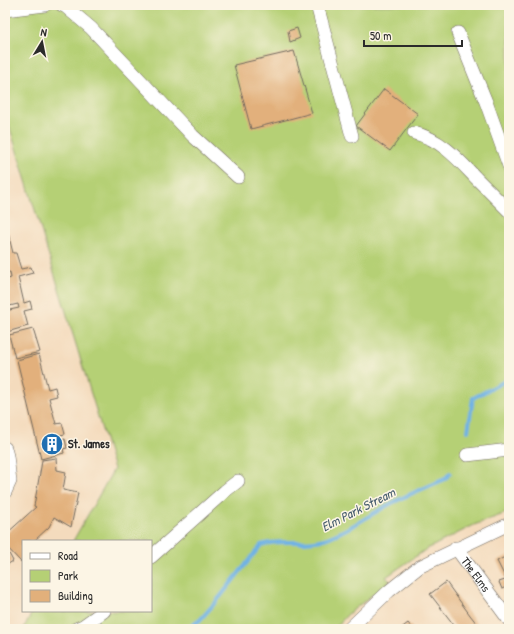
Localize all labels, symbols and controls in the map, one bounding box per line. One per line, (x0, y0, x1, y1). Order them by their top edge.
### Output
north arrow (22, 22, 62, 62)
scale bar (364, 22, 462, 48)
text: N (40, 25, 48, 40)
text: 50 m (370, 27, 391, 44)
building icon: St. James (39, 431, 65, 457)
place label: St. James (68, 435, 110, 452)
water label: Elm Park Stream (318, 482, 399, 535)
legend (22, 540, 152, 612)
text: Road (58, 547, 78, 564)
street label: The Elms (457, 553, 495, 596)
text: Park (58, 567, 78, 584)
text: Building (58, 587, 93, 604)

